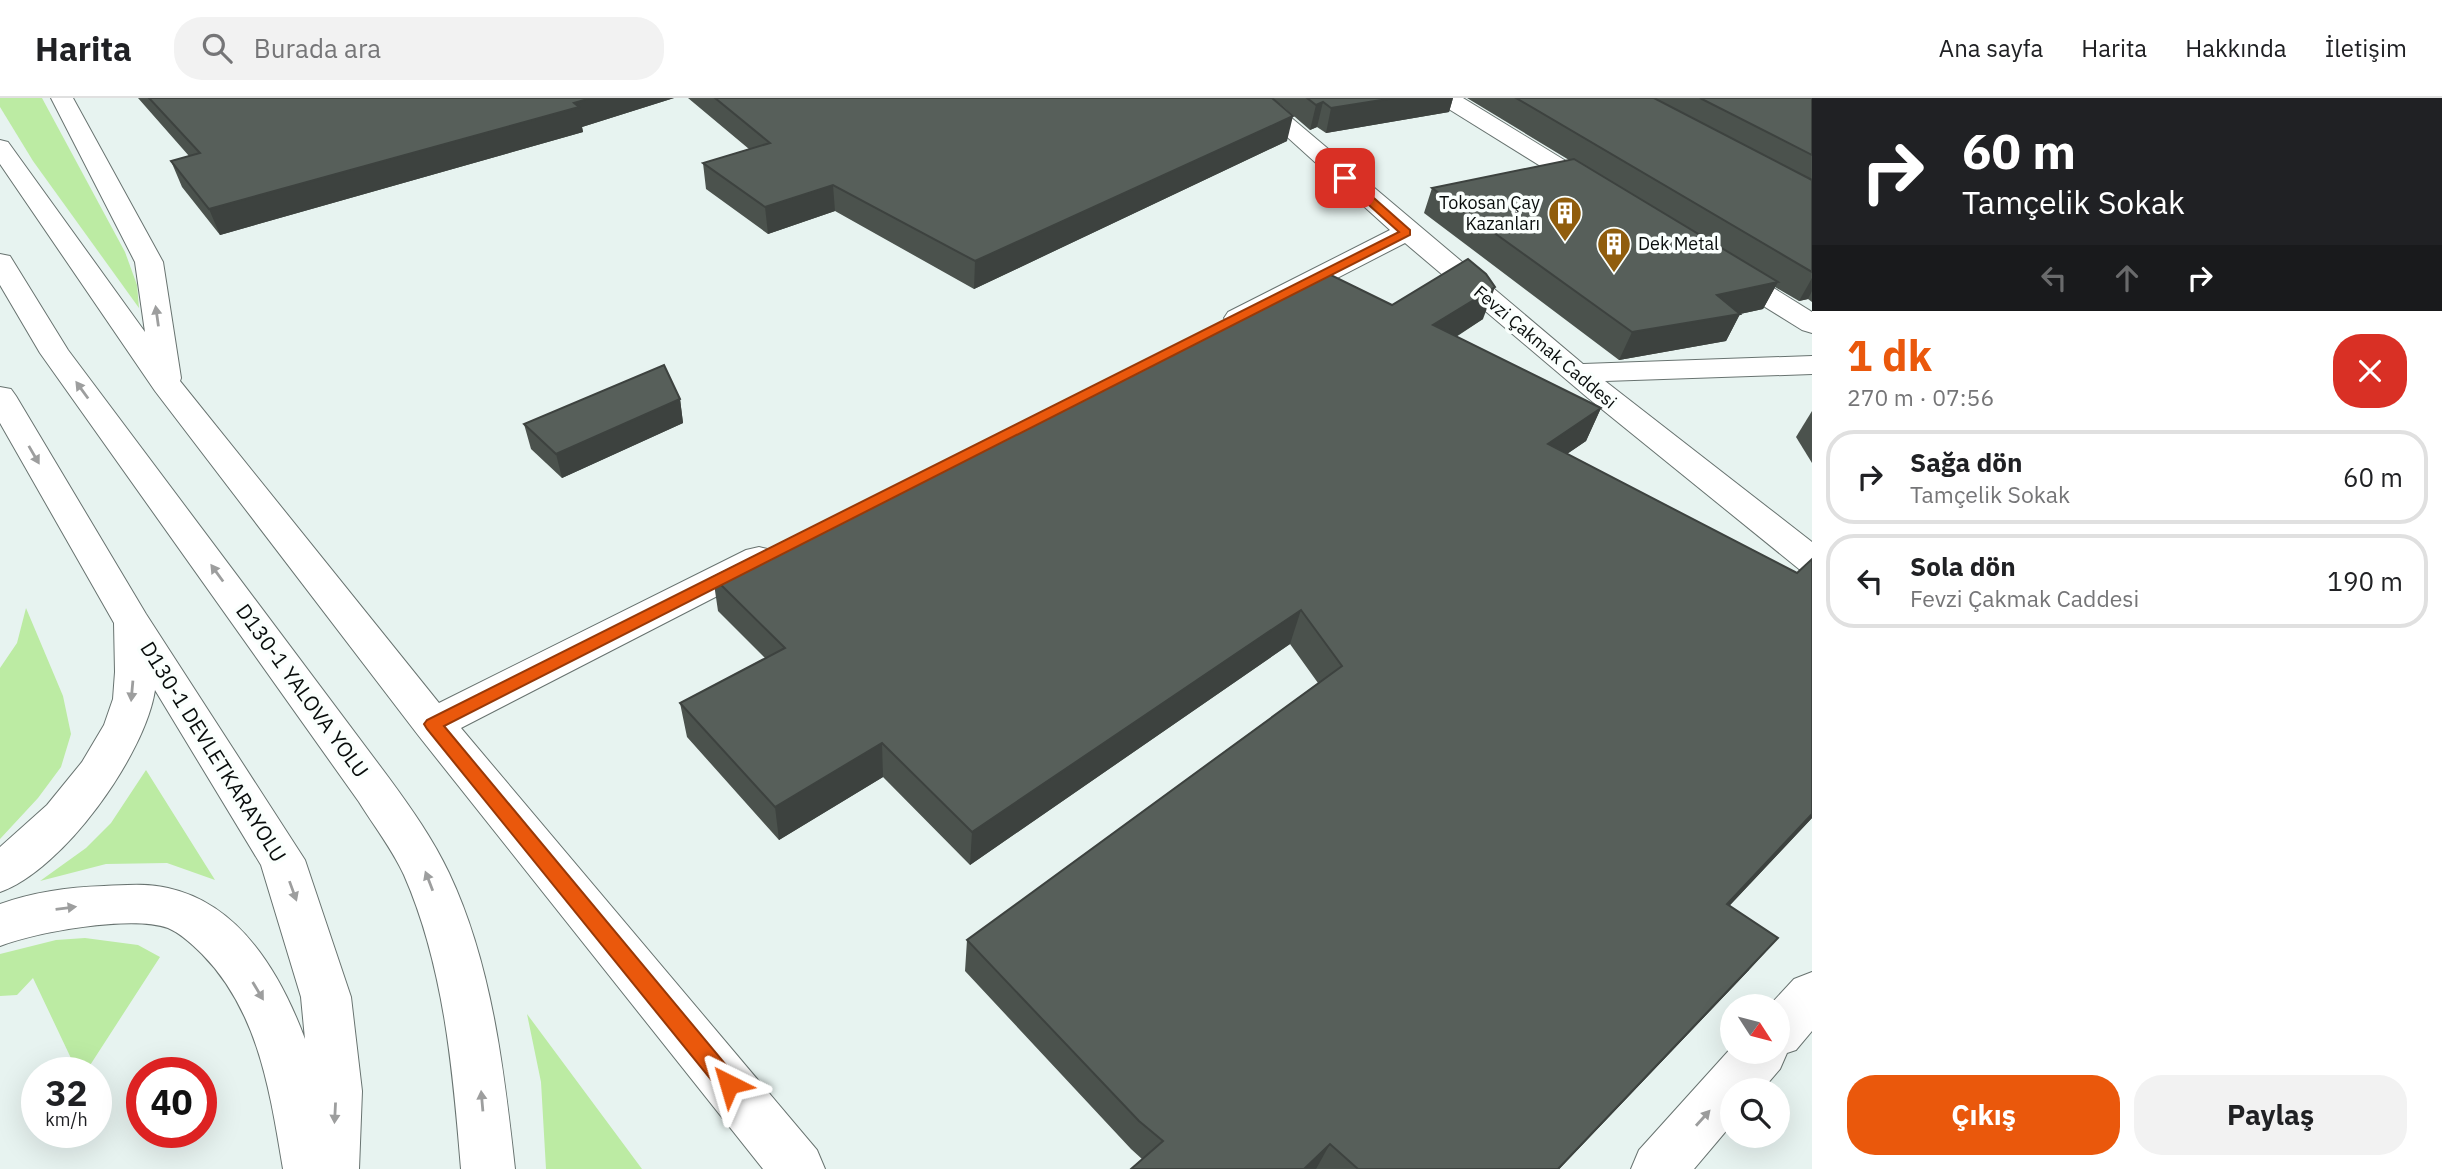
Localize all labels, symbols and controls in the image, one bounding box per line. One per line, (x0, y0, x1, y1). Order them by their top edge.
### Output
search box (174, 17, 664, 80)
text: Harita (35, 27, 132, 70)
icon: search (198, 29, 236, 67)
text: Burada ara (254, 31, 381, 65)
text: Ana sayfa (1939, 32, 2043, 64)
text: Harita (2081, 32, 2147, 64)
text: Hakkında (2185, 32, 2287, 64)
text: İletişim (2325, 32, 2407, 64)
text: 60 m (1962, 119, 2076, 182)
icon: right (1847, 126, 1938, 217)
pin (1315, 148, 1375, 208)
icon: arrive (1326, 159, 1364, 197)
text: Tamçelik Sokak (1962, 181, 2185, 223)
place label: Tokosan Çay Kazanları (1439, 191, 1540, 235)
building icon: Tokosan Çay Kazanları (1546, 194, 1584, 243)
building icon: Dek Metal (1595, 225, 1633, 274)
place label: Dek Metal (1638, 232, 1719, 255)
icon: left (2035, 259, 2073, 297)
icon: ahead (2108, 259, 2146, 297)
icon: right (2181, 259, 2219, 297)
street label: Fevzi Çakmak Caddesi (1469, 280, 1621, 413)
one-way arrow (151, 305, 162, 327)
text: 1 dk (1847, 328, 1932, 383)
button: close (2333, 334, 2407, 408)
one-way arrow (75, 380, 89, 399)
text: 270 m · 07:56 (1847, 382, 1994, 412)
one-way arrow (28, 445, 40, 465)
text: Sağa dön (1910, 445, 2022, 479)
icon: right (1851, 458, 1889, 496)
text: 60 m (2343, 460, 2403, 494)
text: Tamçelik Sokak (1910, 479, 2070, 509)
text: Sola dön (1910, 549, 2016, 583)
icon: left (1851, 562, 1889, 600)
one-way arrow (210, 563, 224, 582)
text: 190 m (2327, 564, 2403, 598)
text: Fevzi Çakmak Caddesi (1910, 583, 2139, 613)
street label: D130-1 YALOVA YOLU (230, 598, 375, 783)
street label: D130-1 DEVLETKARAYOLU (134, 636, 293, 867)
one-way arrow (126, 681, 137, 703)
one-way arrow (423, 870, 434, 891)
one-way arrow (288, 881, 299, 902)
one-way arrow (55, 902, 77, 913)
one-way arrow (251, 981, 264, 1000)
north arrow (1720, 994, 1790, 1064)
map controls (1720, 994, 1790, 1148)
position arrow (692, 1047, 766, 1121)
speed limit sign: 40 (126, 1057, 217, 1148)
text: 32 (45, 1070, 88, 1116)
button: Çıkış (1847, 1075, 2120, 1155)
button: Paylaş (2134, 1075, 2407, 1155)
button: search (1720, 1078, 1790, 1148)
one-way arrow (476, 1090, 487, 1112)
one-way arrow (329, 1103, 340, 1125)
text: km/h (45, 1108, 88, 1131)
one-way arrow (1695, 1109, 1711, 1127)

